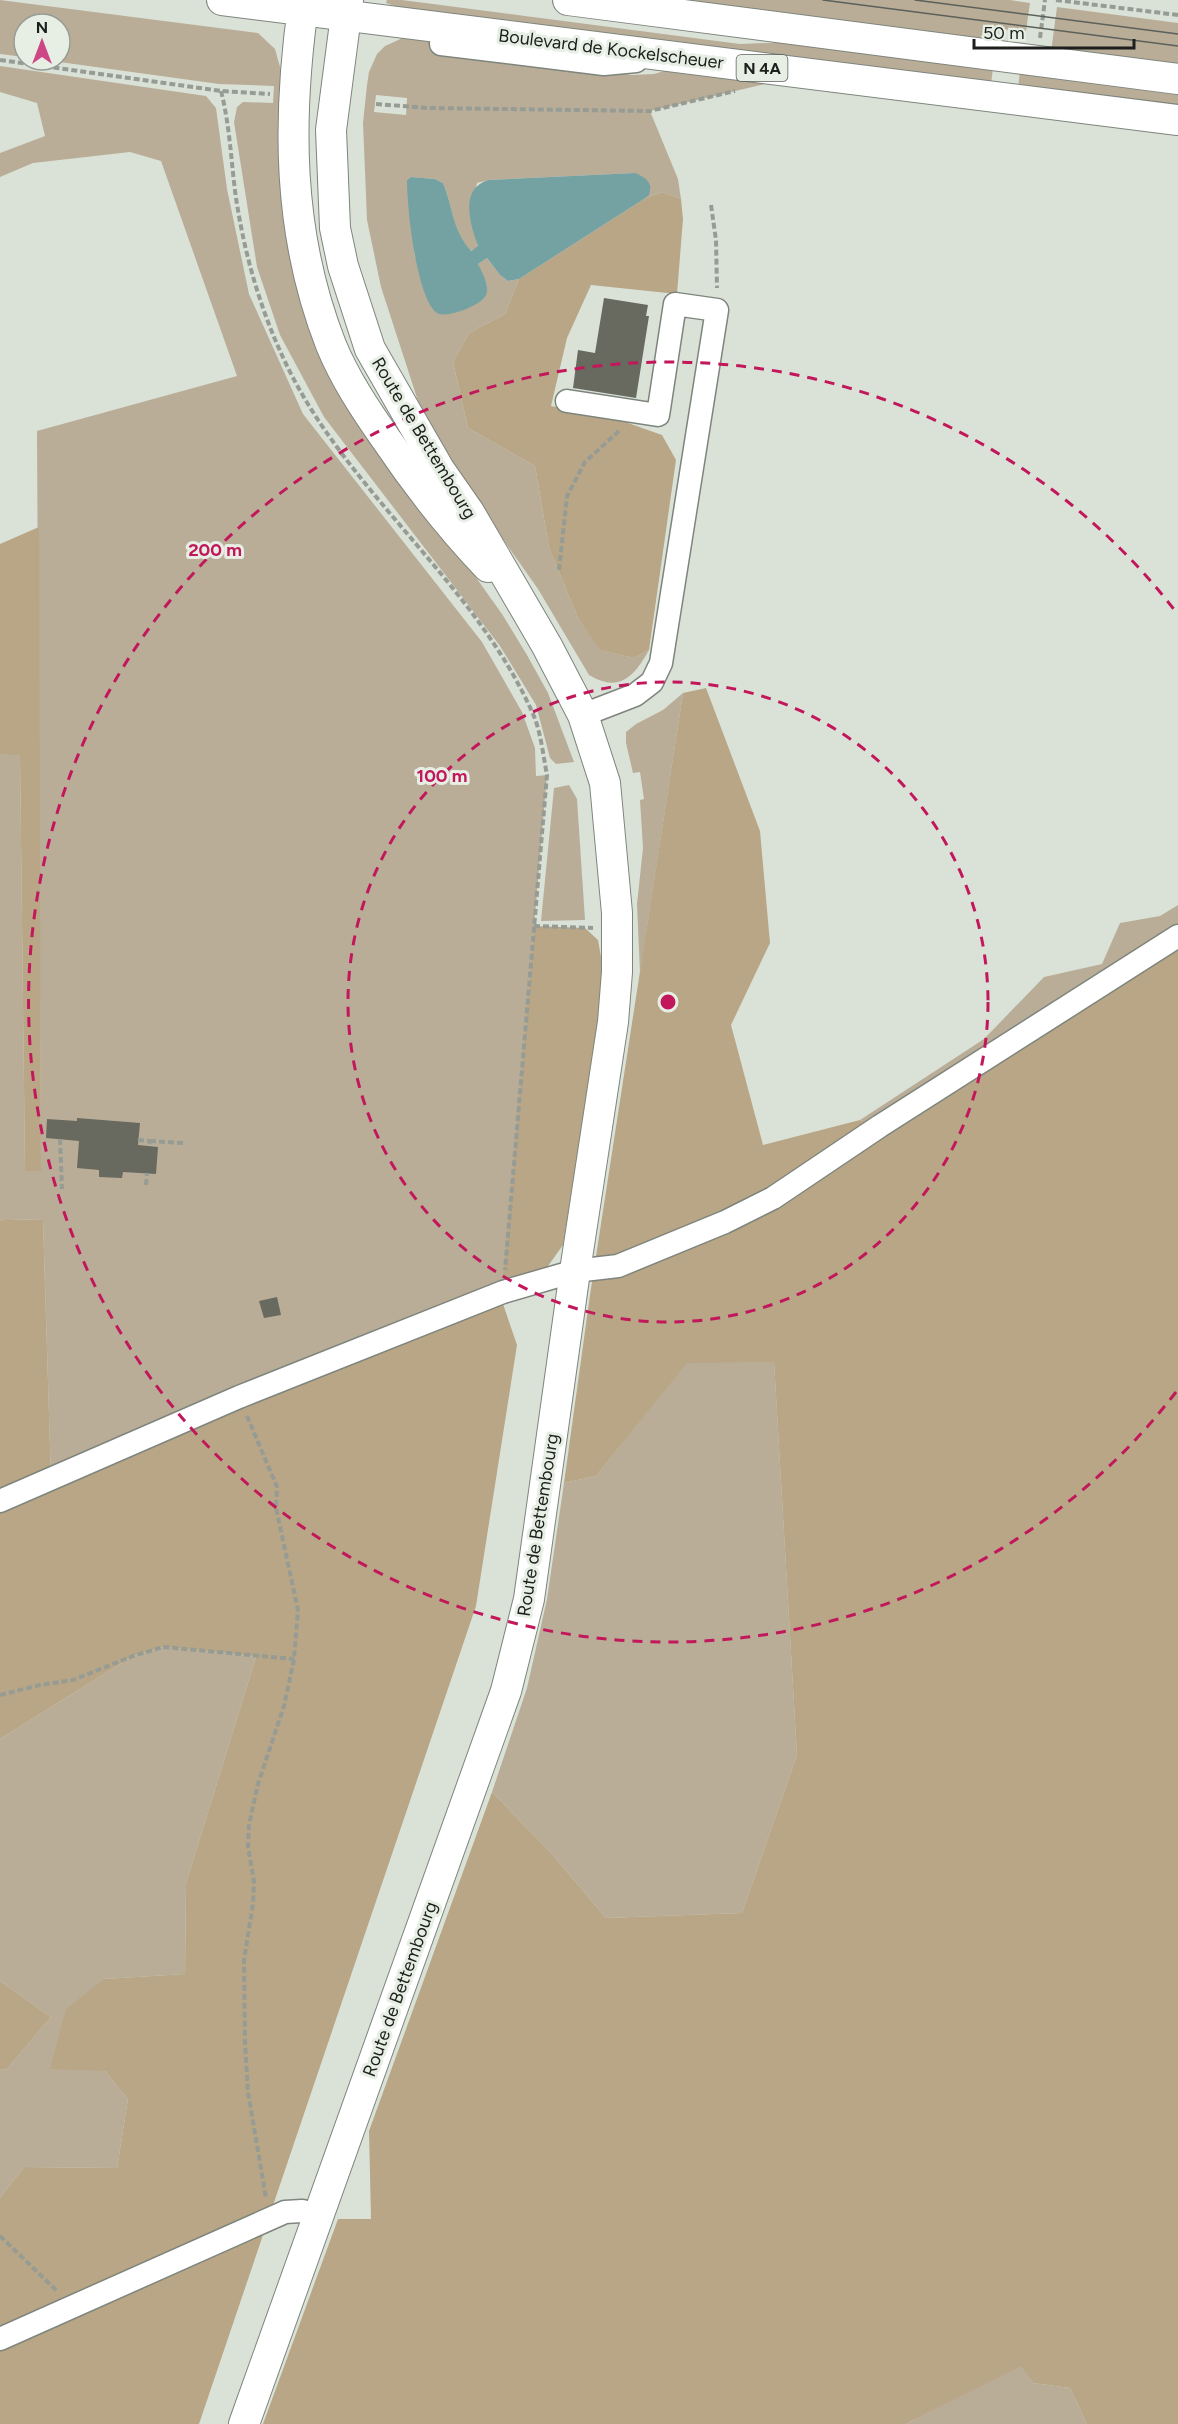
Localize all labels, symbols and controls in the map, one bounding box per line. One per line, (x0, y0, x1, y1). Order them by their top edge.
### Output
north arrow (12, 12, 72, 72)
scale bar (974, 12, 1134, 50)
text: N (36, 18, 48, 37)
text: 50 m (983, 22, 1025, 44)
street label: Boulevard de Kockelscheuer (497, 24, 725, 74)
road number: N 4A (736, 55, 788, 81)
street label: Route de Bettembourg (367, 353, 481, 523)
text: 200 m (188, 539, 242, 561)
text: 100 m (417, 765, 467, 787)
centre of rings (658, 992, 678, 1012)
street label: Route de Bettembourg (513, 1432, 563, 1618)
street label: Route de Bettembourg (358, 1898, 442, 2080)

